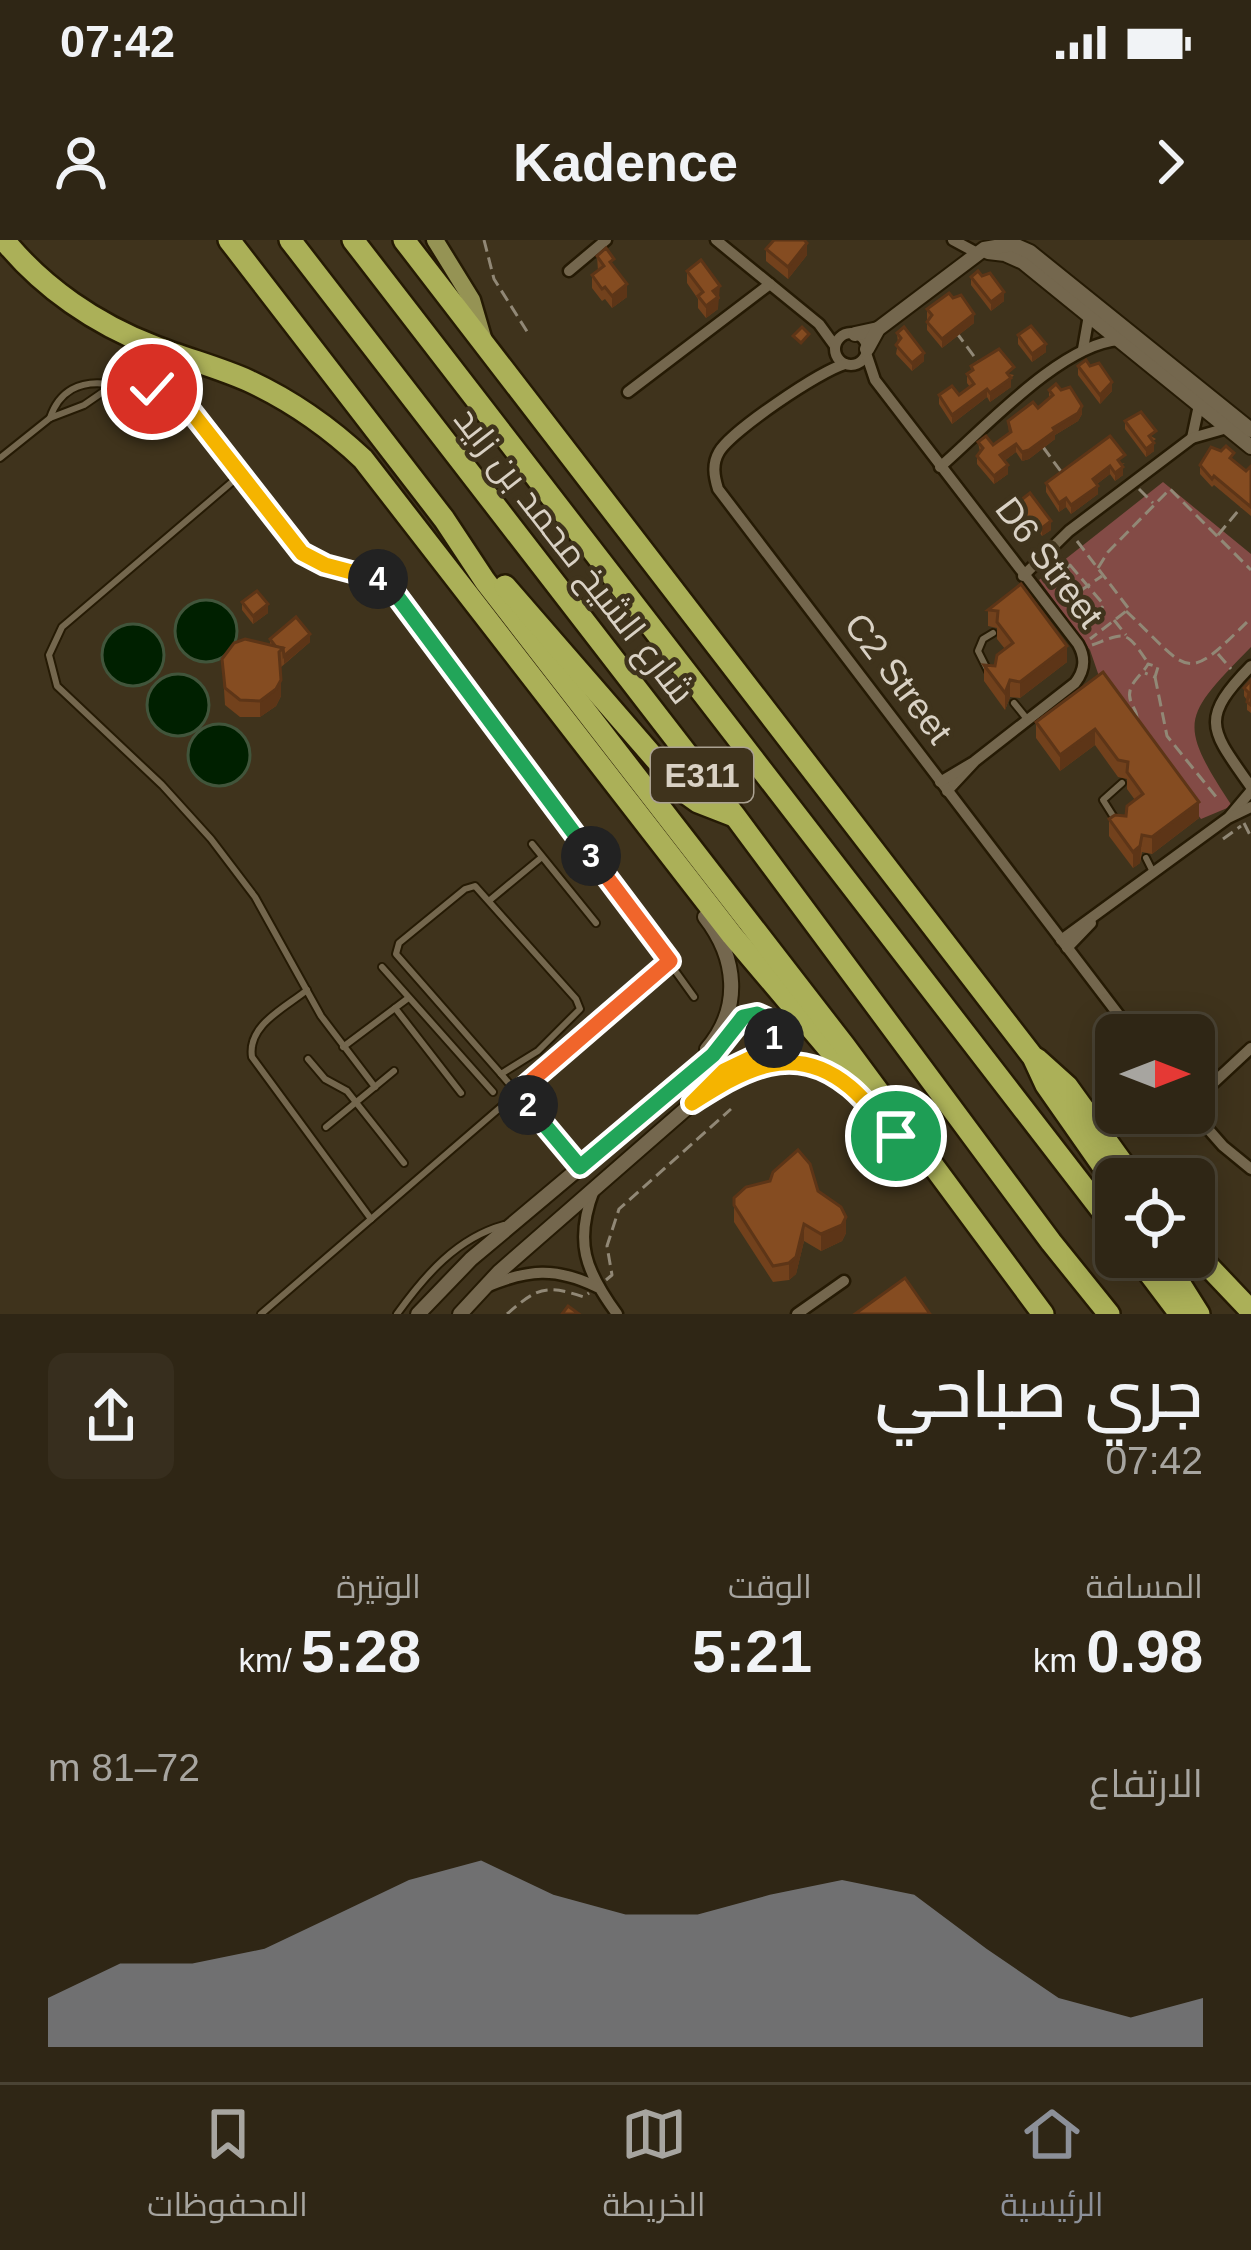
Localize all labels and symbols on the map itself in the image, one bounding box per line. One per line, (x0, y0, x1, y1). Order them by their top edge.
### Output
pin (101, 338, 203, 440)
street label: شارع الشيخ محمد بن زايد (443, 399, 703, 714)
street label: D6 Street (987, 489, 1112, 635)
pin: 4 (348, 549, 408, 609)
street label: C2 Street (836, 605, 961, 751)
road number: E311 (651, 748, 753, 802)
pin: 3 (561, 826, 621, 886)
pin: 1 (744, 1008, 804, 1068)
north arrow (1095, 1014, 1215, 1134)
pin: 2 (498, 1075, 558, 1135)
pin (845, 1085, 947, 1187)

